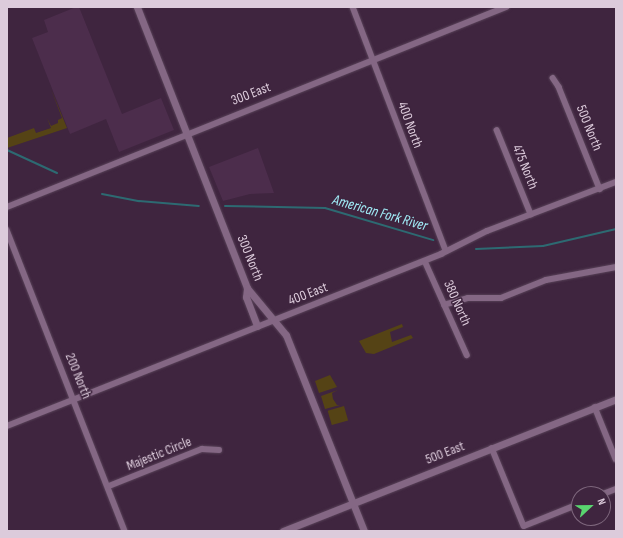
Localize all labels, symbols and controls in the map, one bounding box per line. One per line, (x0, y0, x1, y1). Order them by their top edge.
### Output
street label: 300 East (229, 79, 273, 109)
street label: 400 North (394, 100, 426, 150)
street label: 500 North (572, 103, 606, 153)
street label: 475 North (508, 142, 542, 192)
water label: American Fork River (330, 191, 430, 235)
street label: 300 North (233, 233, 267, 283)
street label: 380 North (440, 278, 474, 328)
street label: 400 East (286, 279, 330, 309)
street label: 200 North (61, 351, 95, 401)
street label: Majestic Circle (124, 433, 194, 475)
street label: 500 East (423, 438, 467, 468)
north arrow (571, 486, 611, 526)
text: N (595, 497, 609, 507)

